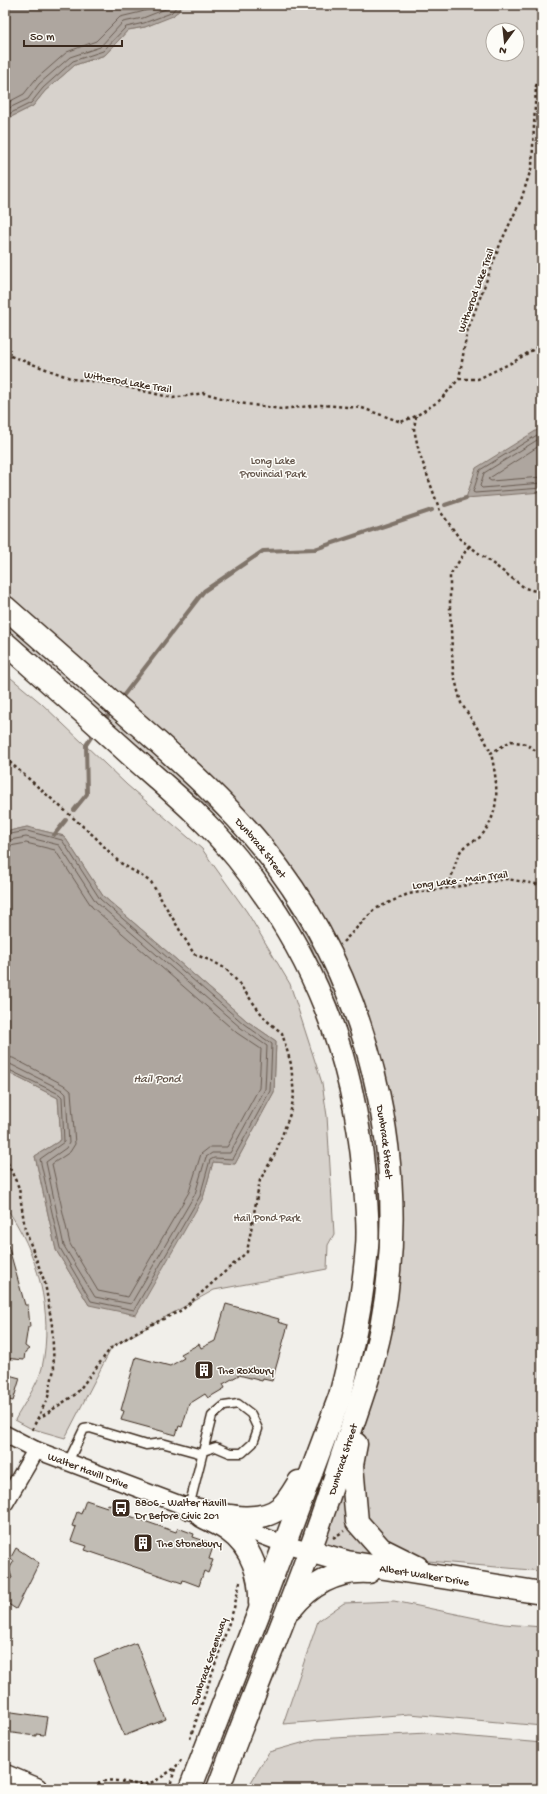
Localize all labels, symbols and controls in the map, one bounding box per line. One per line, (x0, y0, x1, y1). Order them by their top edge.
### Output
scale bar (24, 22, 122, 48)
north arrow (485, 22, 525, 62)
text: 50 m (30, 31, 55, 45)
text: N (498, 43, 508, 56)
street label: Witherod Lake Trail (456, 246, 498, 334)
street label: Witherod Lake Trail (83, 369, 173, 397)
park label: Long Lake Provincial Park (239, 456, 307, 481)
street label: Dunbrack Street (231, 816, 289, 882)
street label: Long Lake - Main Trail (412, 869, 509, 893)
water label: Hail Pond (133, 1073, 183, 1087)
street label: Dunbrack Street (373, 1103, 394, 1181)
park label: Hail Pond Park (234, 1213, 302, 1225)
building icon: The Roxbury (193, 1359, 215, 1381)
place label: The Roxbury (217, 1366, 275, 1378)
street label: Dunbrack Street (326, 1421, 361, 1498)
street label: Walter Havill Drive (46, 1451, 130, 1493)
bus stop icon: 8806 - Walter Havill Dr Before Civic 201 (110, 1497, 132, 1519)
place label: 8806 - Walter Havill Dr Before Civic 201 (134, 1498, 227, 1523)
building icon: The Stonebury (132, 1532, 154, 1554)
place label: The Stonebury (156, 1539, 222, 1551)
street label: Albert Walker Drive (379, 1563, 470, 1589)
street label: Dunbrack Greenway (189, 1616, 231, 1708)

